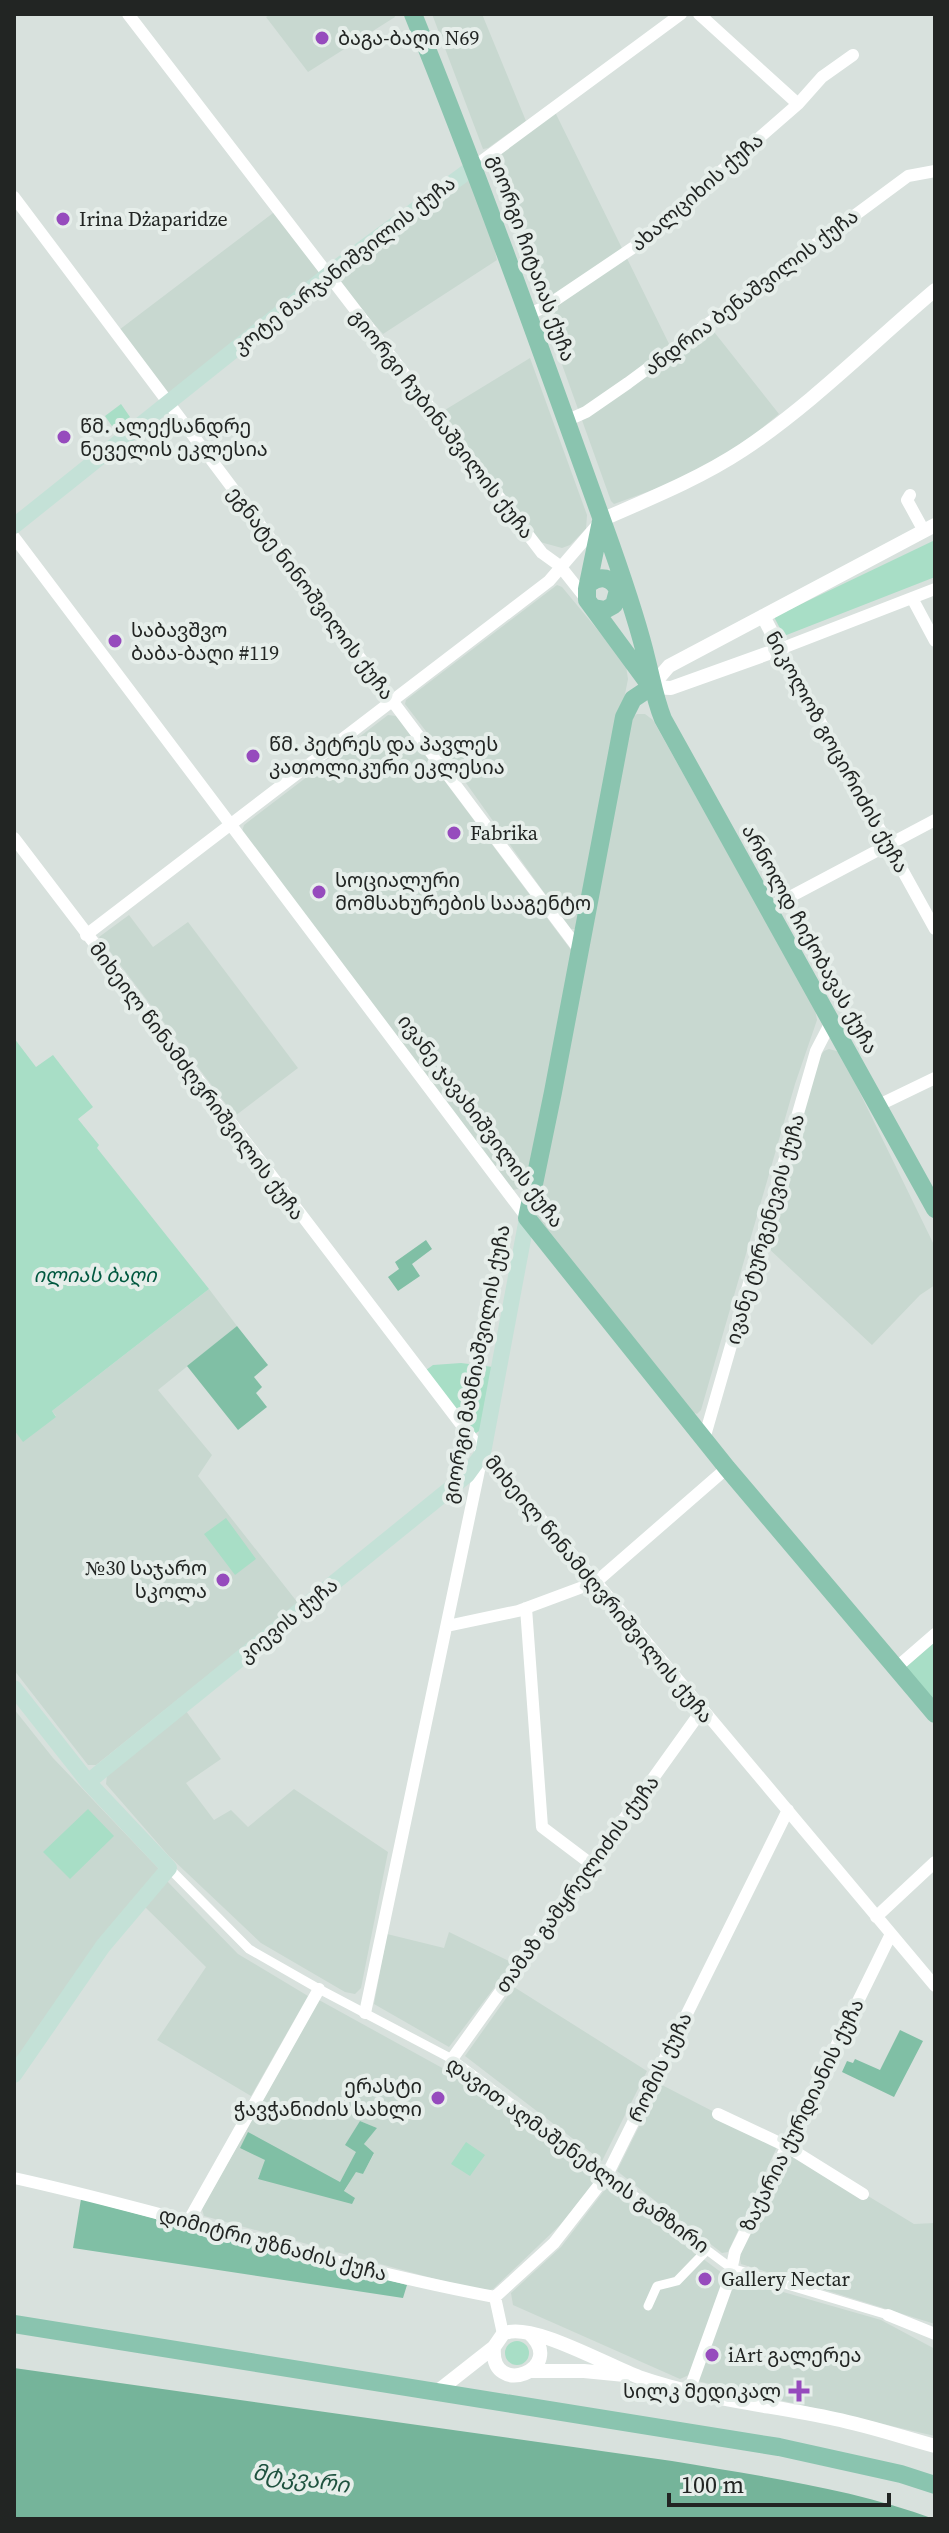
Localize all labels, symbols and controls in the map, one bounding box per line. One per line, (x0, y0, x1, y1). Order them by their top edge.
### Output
place label: ბაგა-ბაღი N69 (338, 24, 479, 52)
marker: ბაგა-ბაღი N69 (313, 29, 331, 47)
street label: ახალციხის ქუჩა (625, 126, 769, 258)
street label: გიორგი ჩიტაიას ქუჩა (482, 151, 582, 365)
street label: კოტე მარჯანიშვილის ქუჩა (227, 169, 461, 361)
street label: ანდრია ბენაშვილის ქუჩა (638, 202, 864, 382)
place label: Irina Dżaparidze (79, 205, 228, 233)
marker: Irina Dżaparidze (54, 210, 72, 228)
street label: გიორგი ჩუბინაშვილის ქუჩა (343, 303, 541, 545)
place label: წმ. ალექსანდრე ნეველის ეკლესია (80, 412, 268, 463)
marker: წმ. ალექსანდრე ნეველის ეკლესია (55, 428, 73, 446)
street label: ეგნატე ნინოშვილის ქუჩა (221, 480, 401, 706)
place label: საბავშვო ბაბა-ბაღი #119 (131, 616, 279, 667)
street label: ნიკოლოზ გოცირიძის ქუჩა (759, 626, 915, 878)
marker: საბავშვო ბაბა-ბაღი #119 (106, 632, 124, 650)
place label: წმ. პეტრეს და პავლეს კათოლიკური ეკლესია (269, 730, 505, 781)
marker: წმ. პეტრეს და პავლეს კათოლიკური ეკლესია (244, 747, 262, 765)
place label: Fabrika (470, 819, 539, 847)
street label: არნოლდ ჩიქობავას ქუჩა (735, 819, 885, 1059)
marker: Fabrika (445, 824, 463, 842)
place label: სოციალური მომსახურების სააგენტო (335, 866, 591, 917)
marker: სოციალური მომსახურების სააგენტო (310, 883, 328, 901)
street label: მიხეილ წინამძღვრიშვილის ქუჩა (83, 936, 311, 1226)
street label: ივანე ჯავახიშვილის ქუჩა (391, 1008, 571, 1234)
street label: ივანე ტურგენევის ქუჩა (719, 1110, 811, 1348)
street label: გიორგი მაზნიაშვილის ქუჩა (435, 1222, 517, 1506)
park label: ილიას ბაღი (33, 1261, 158, 1289)
street label: მიხეილ წინამძღვრიშვილის ქუჩა (478, 1449, 720, 1729)
place label: №30 საჯარო სკოლა (85, 1554, 207, 1605)
marker: №30 საჯარო სკოლა (214, 1571, 232, 1589)
street label: კიევის ქუჩა (232, 1571, 344, 1669)
street label: თამაზ გამყრელიძის ქუჩა (488, 1769, 666, 1999)
street label: ზაქარია ქურდიანის ქუჩა (733, 1994, 871, 2236)
street label: რომის ქუჩა (621, 2007, 699, 2127)
street label: დავით აღმაშენებლის გამზირი (441, 2050, 715, 2260)
place label: ერასტი ჭავჭანიძის სახლი (234, 2072, 422, 2123)
marker: ერასტი ჭავჭანიძის სახლი (429, 2089, 447, 2107)
street label: დიმიტრი უზნაძის ქუჩა (156, 2200, 390, 2288)
place label: Gallery Nectar (721, 2265, 850, 2293)
marker: Gallery Nectar (696, 2270, 714, 2288)
place label: iArt გალერეა (728, 2341, 861, 2369)
marker: iArt გალერეა (703, 2346, 721, 2364)
place label: სილკ მედიკალ (623, 2377, 781, 2405)
marker: სილკ მედიკალ (788, 2380, 810, 2402)
water label: მტკვარი (251, 2456, 353, 2500)
scale bar (669, 2457, 889, 2507)
text: 100 m (681, 2468, 744, 2501)

